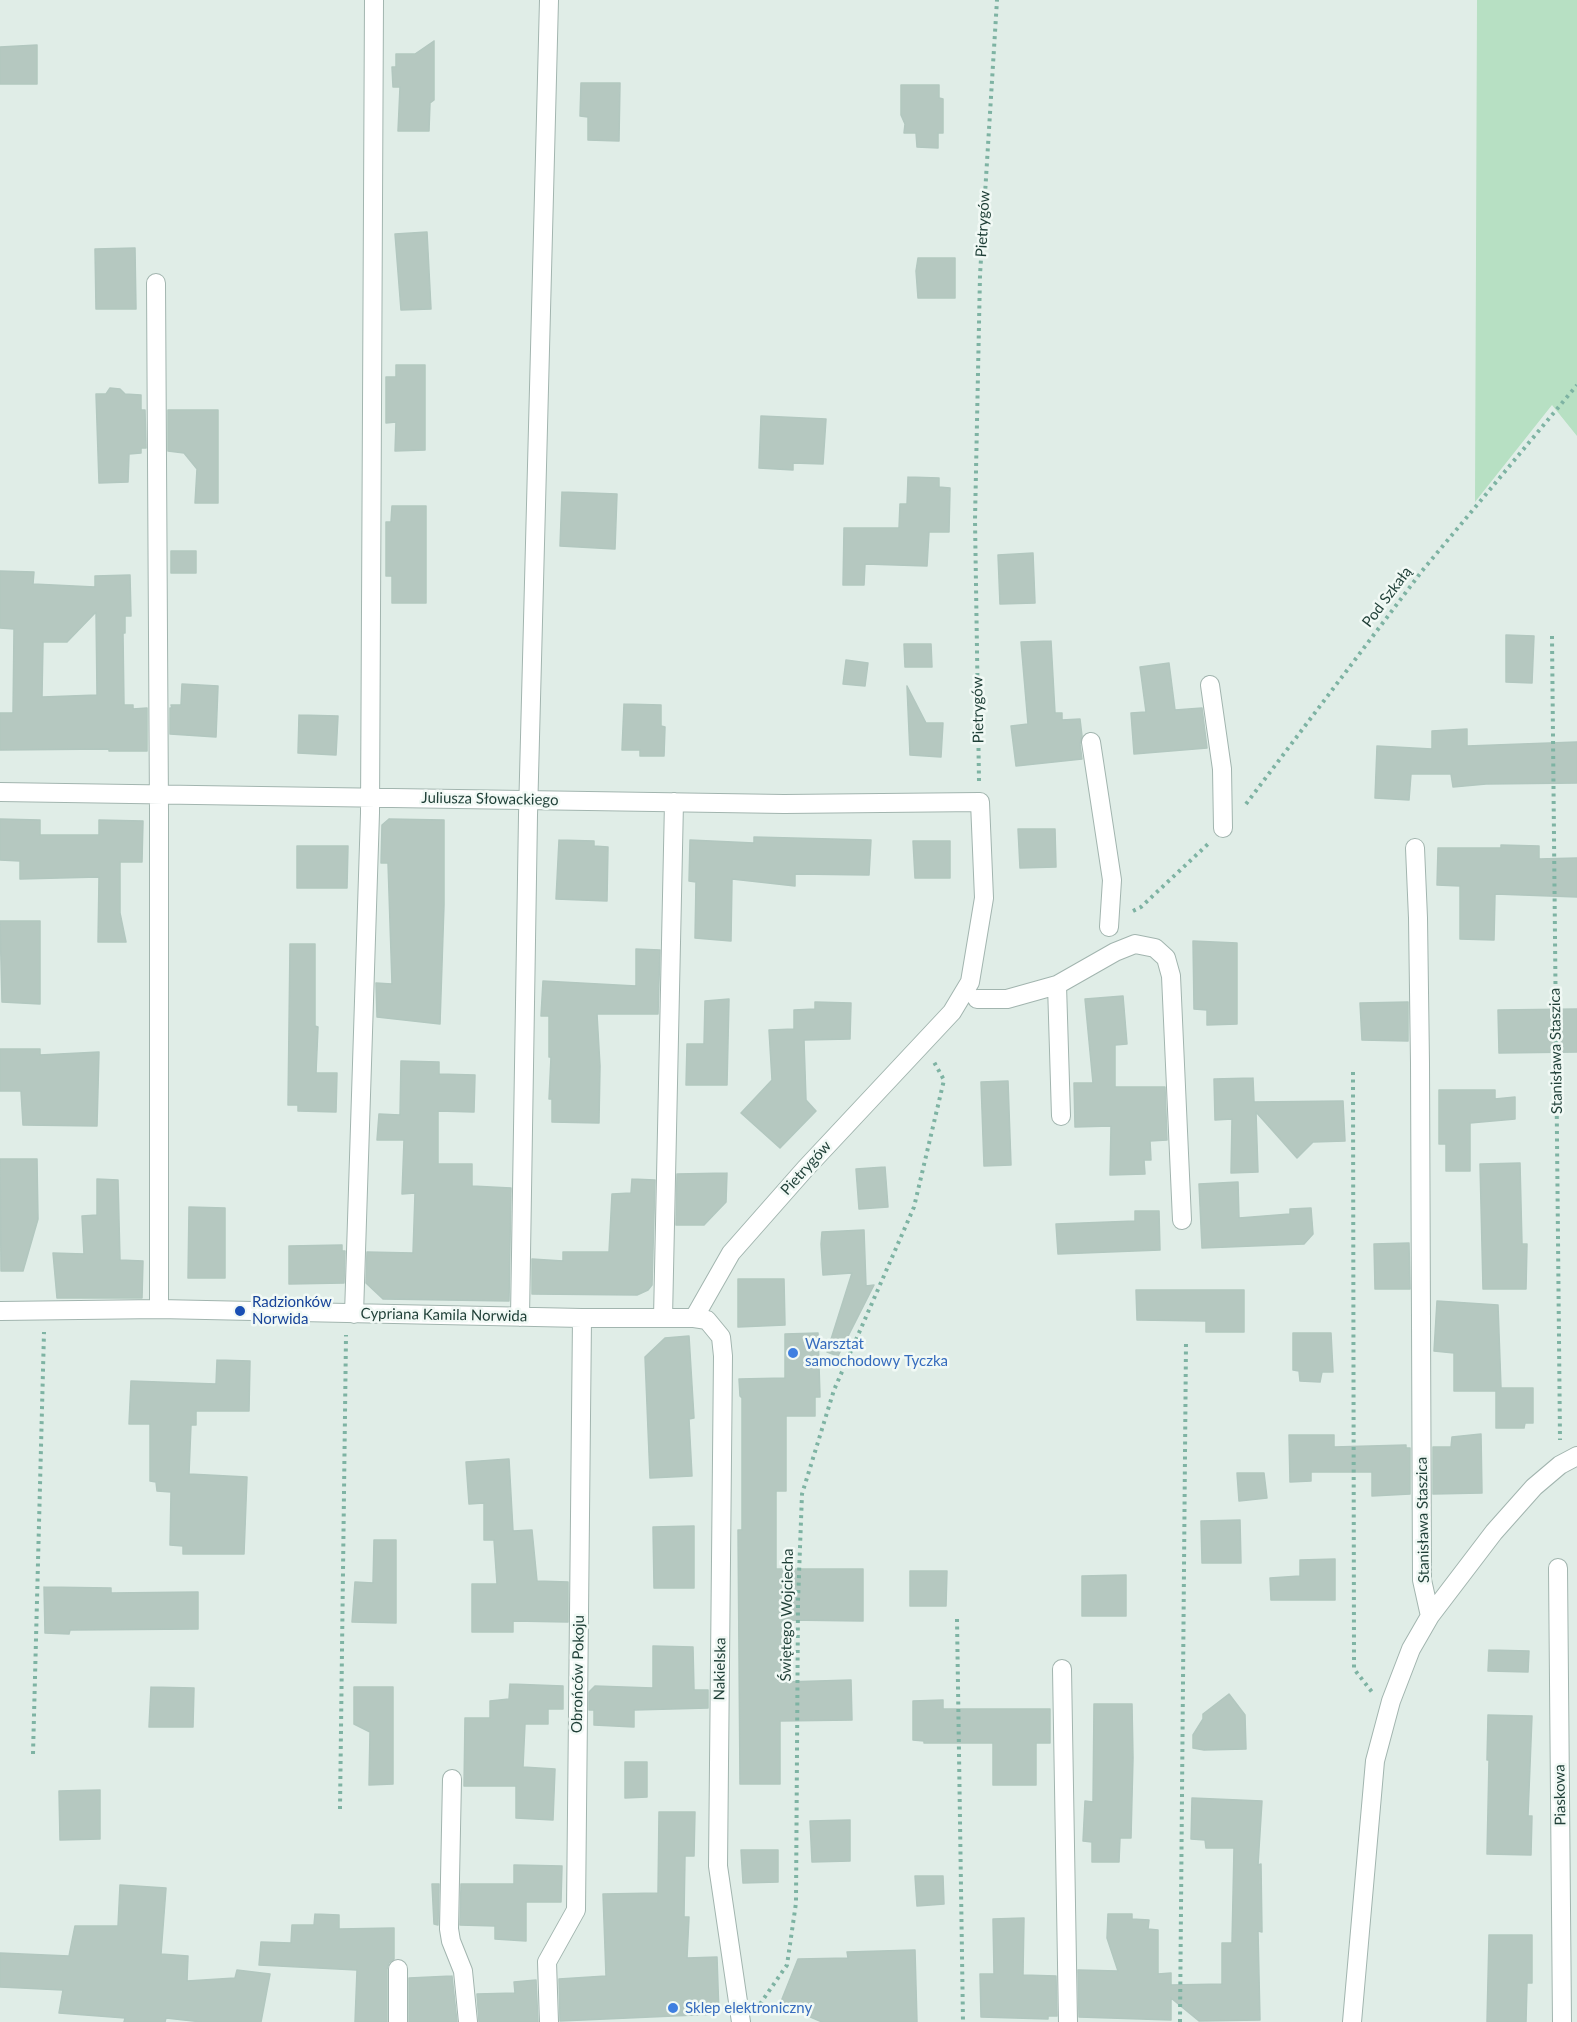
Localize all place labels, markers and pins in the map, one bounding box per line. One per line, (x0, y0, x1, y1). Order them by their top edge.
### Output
place label: Radzionków Norwida (252, 1293, 332, 1328)
marker: Radzionków Norwida (233, 1304, 247, 1318)
place label: Warsztat samochodowy Tyczka (805, 1335, 948, 1370)
marker: Warsztat samochodowy Tyczka (786, 1346, 800, 1360)
place label: Sklep elektroniczny (685, 1999, 812, 2017)
marker: Sklep elektroniczny (666, 2001, 680, 2015)

